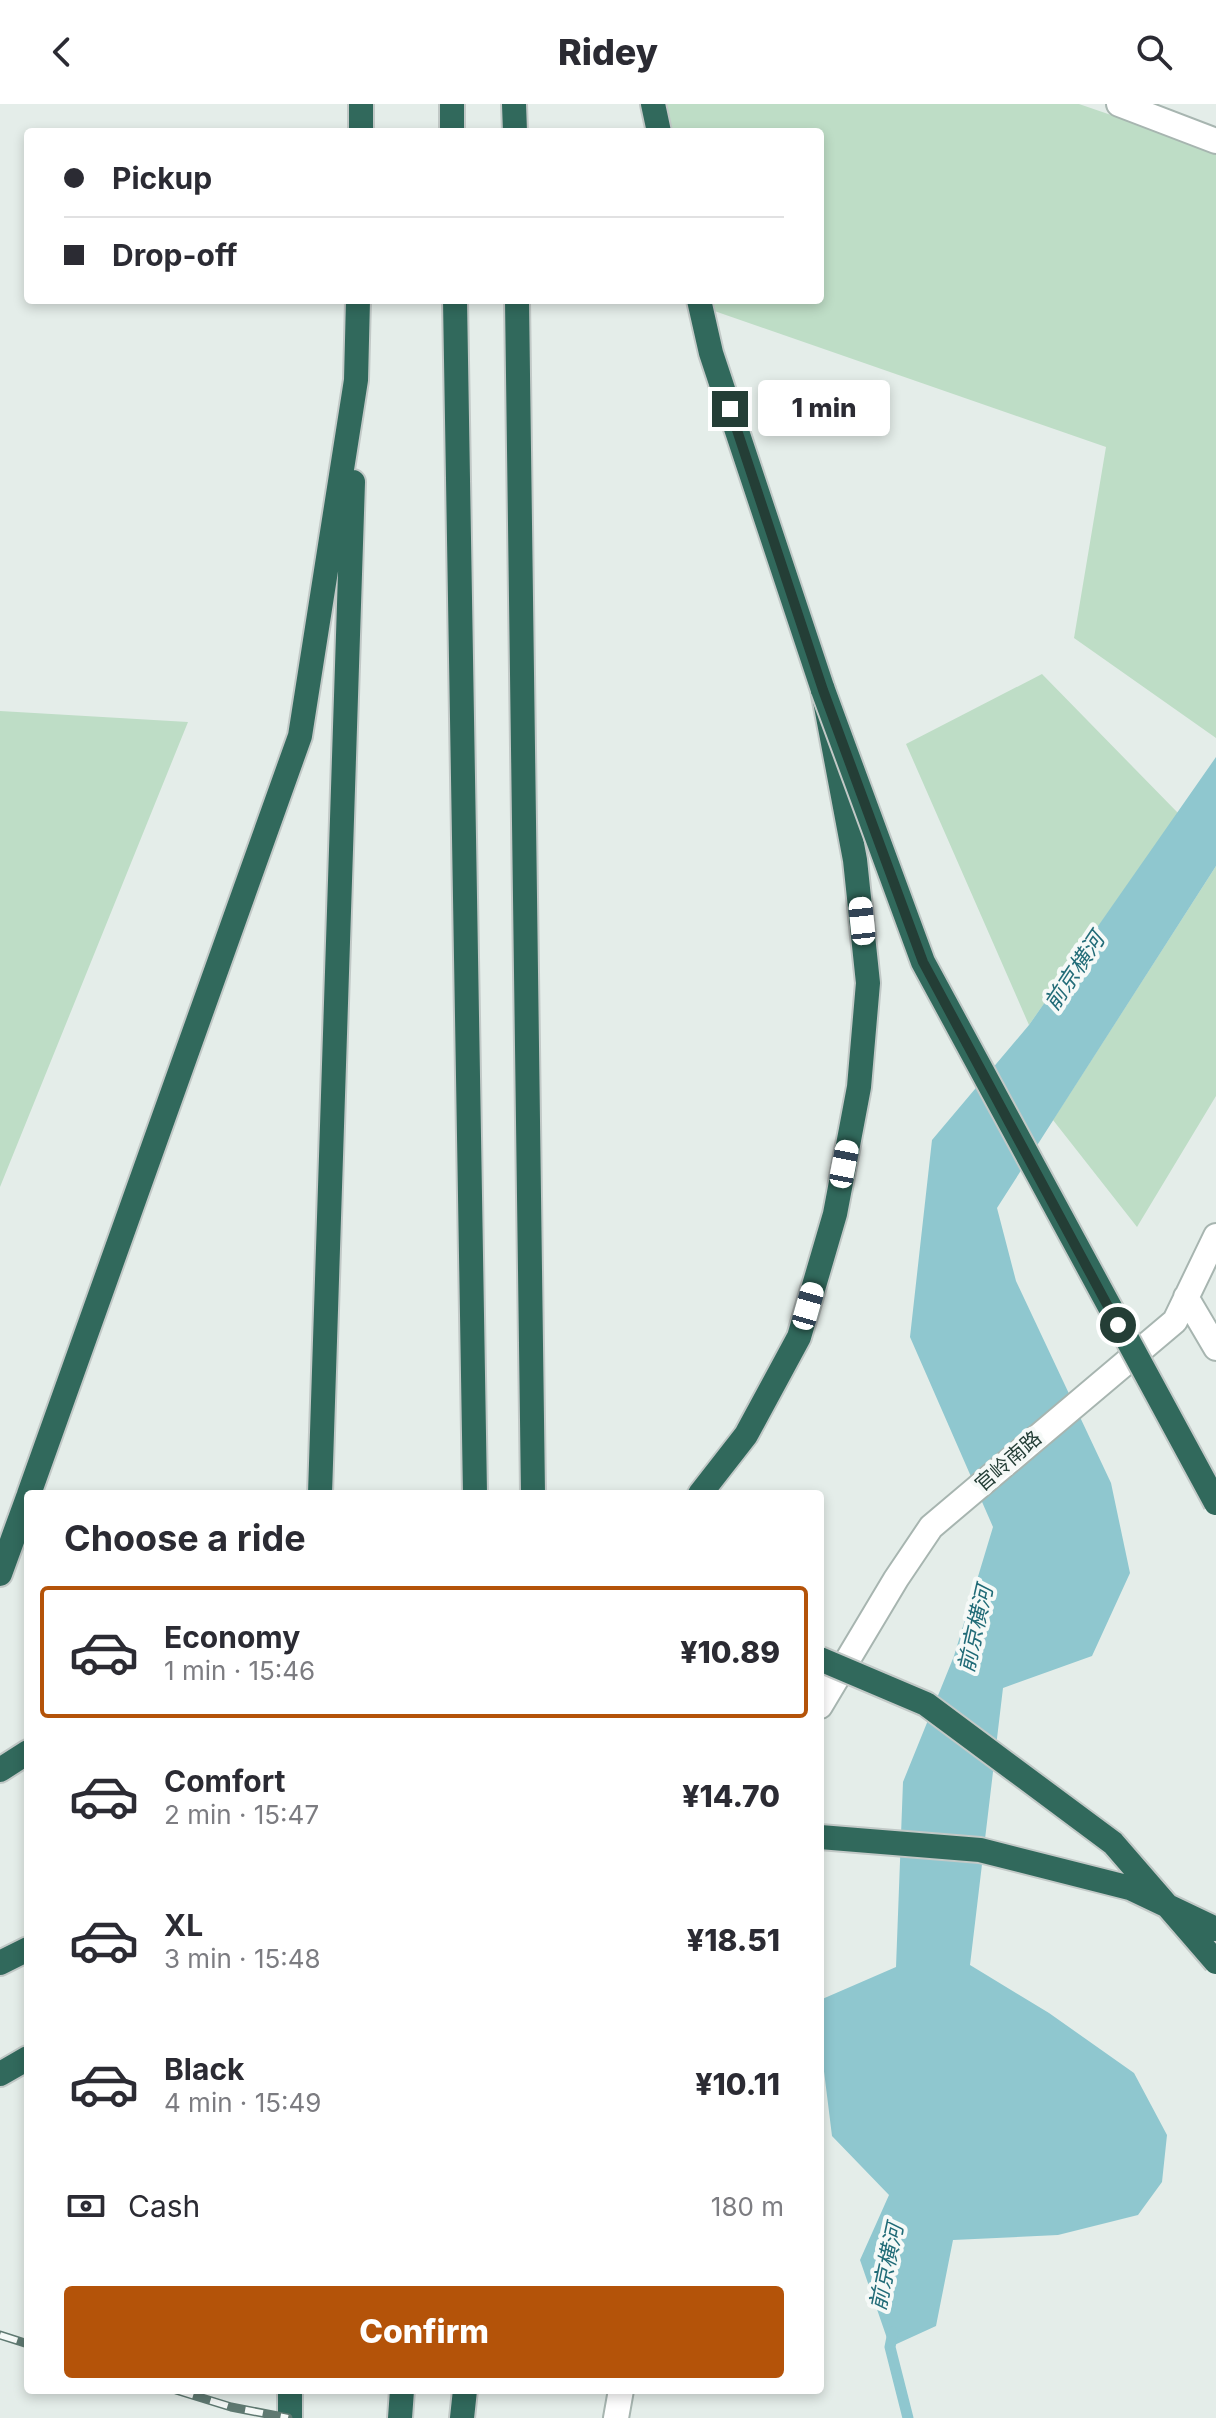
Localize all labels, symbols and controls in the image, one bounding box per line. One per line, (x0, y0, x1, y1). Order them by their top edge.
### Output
icon: back (40, 30, 84, 74)
text: Ridey (558, 30, 658, 74)
icon: search (1132, 30, 1176, 74)
text: Pickup (112, 160, 212, 196)
text: Drop-off (112, 237, 238, 273)
callout: 1 min (758, 381, 890, 437)
route end (712, 391, 748, 427)
text: 1 min (791, 392, 857, 423)
car (848, 896, 876, 946)
water label: 前京横河 (1039, 924, 1112, 1015)
car (828, 1138, 860, 1190)
car (790, 1280, 826, 1332)
route start (1100, 1307, 1136, 1343)
street label: 官岭南路 (970, 1426, 1046, 1496)
text: Choose a ride (64, 1516, 306, 1560)
water label: 前京横河 (952, 1579, 998, 1675)
icon: car (68, 1616, 140, 1688)
text: Economy (164, 1619, 300, 1655)
text: ¥10.89 (680, 1634, 780, 1670)
text: 1 min · 15:46 (164, 1655, 315, 1686)
icon: car (68, 1760, 140, 1832)
text: Comfort (164, 1763, 285, 1799)
text: ¥14.70 (682, 1778, 780, 1814)
text: 2 min · 15:47 (164, 1799, 319, 1830)
icon: car (68, 1904, 140, 1976)
text: XL (164, 1907, 203, 1943)
text: ¥18.51 (687, 1922, 780, 1958)
text: 3 min · 15:48 (164, 1943, 321, 1974)
icon: car (68, 2048, 140, 2120)
text: Black (164, 2051, 244, 2087)
text: ¥10.11 (695, 2066, 780, 2102)
text: 4 min · 15:49 (164, 2087, 321, 2118)
icon: cash (64, 2184, 108, 2228)
text: Cash (128, 2188, 200, 2224)
text: 180 m (711, 2191, 784, 2222)
water label: 前京横河 (864, 2217, 909, 2313)
button: Confirm (64, 2286, 784, 2378)

